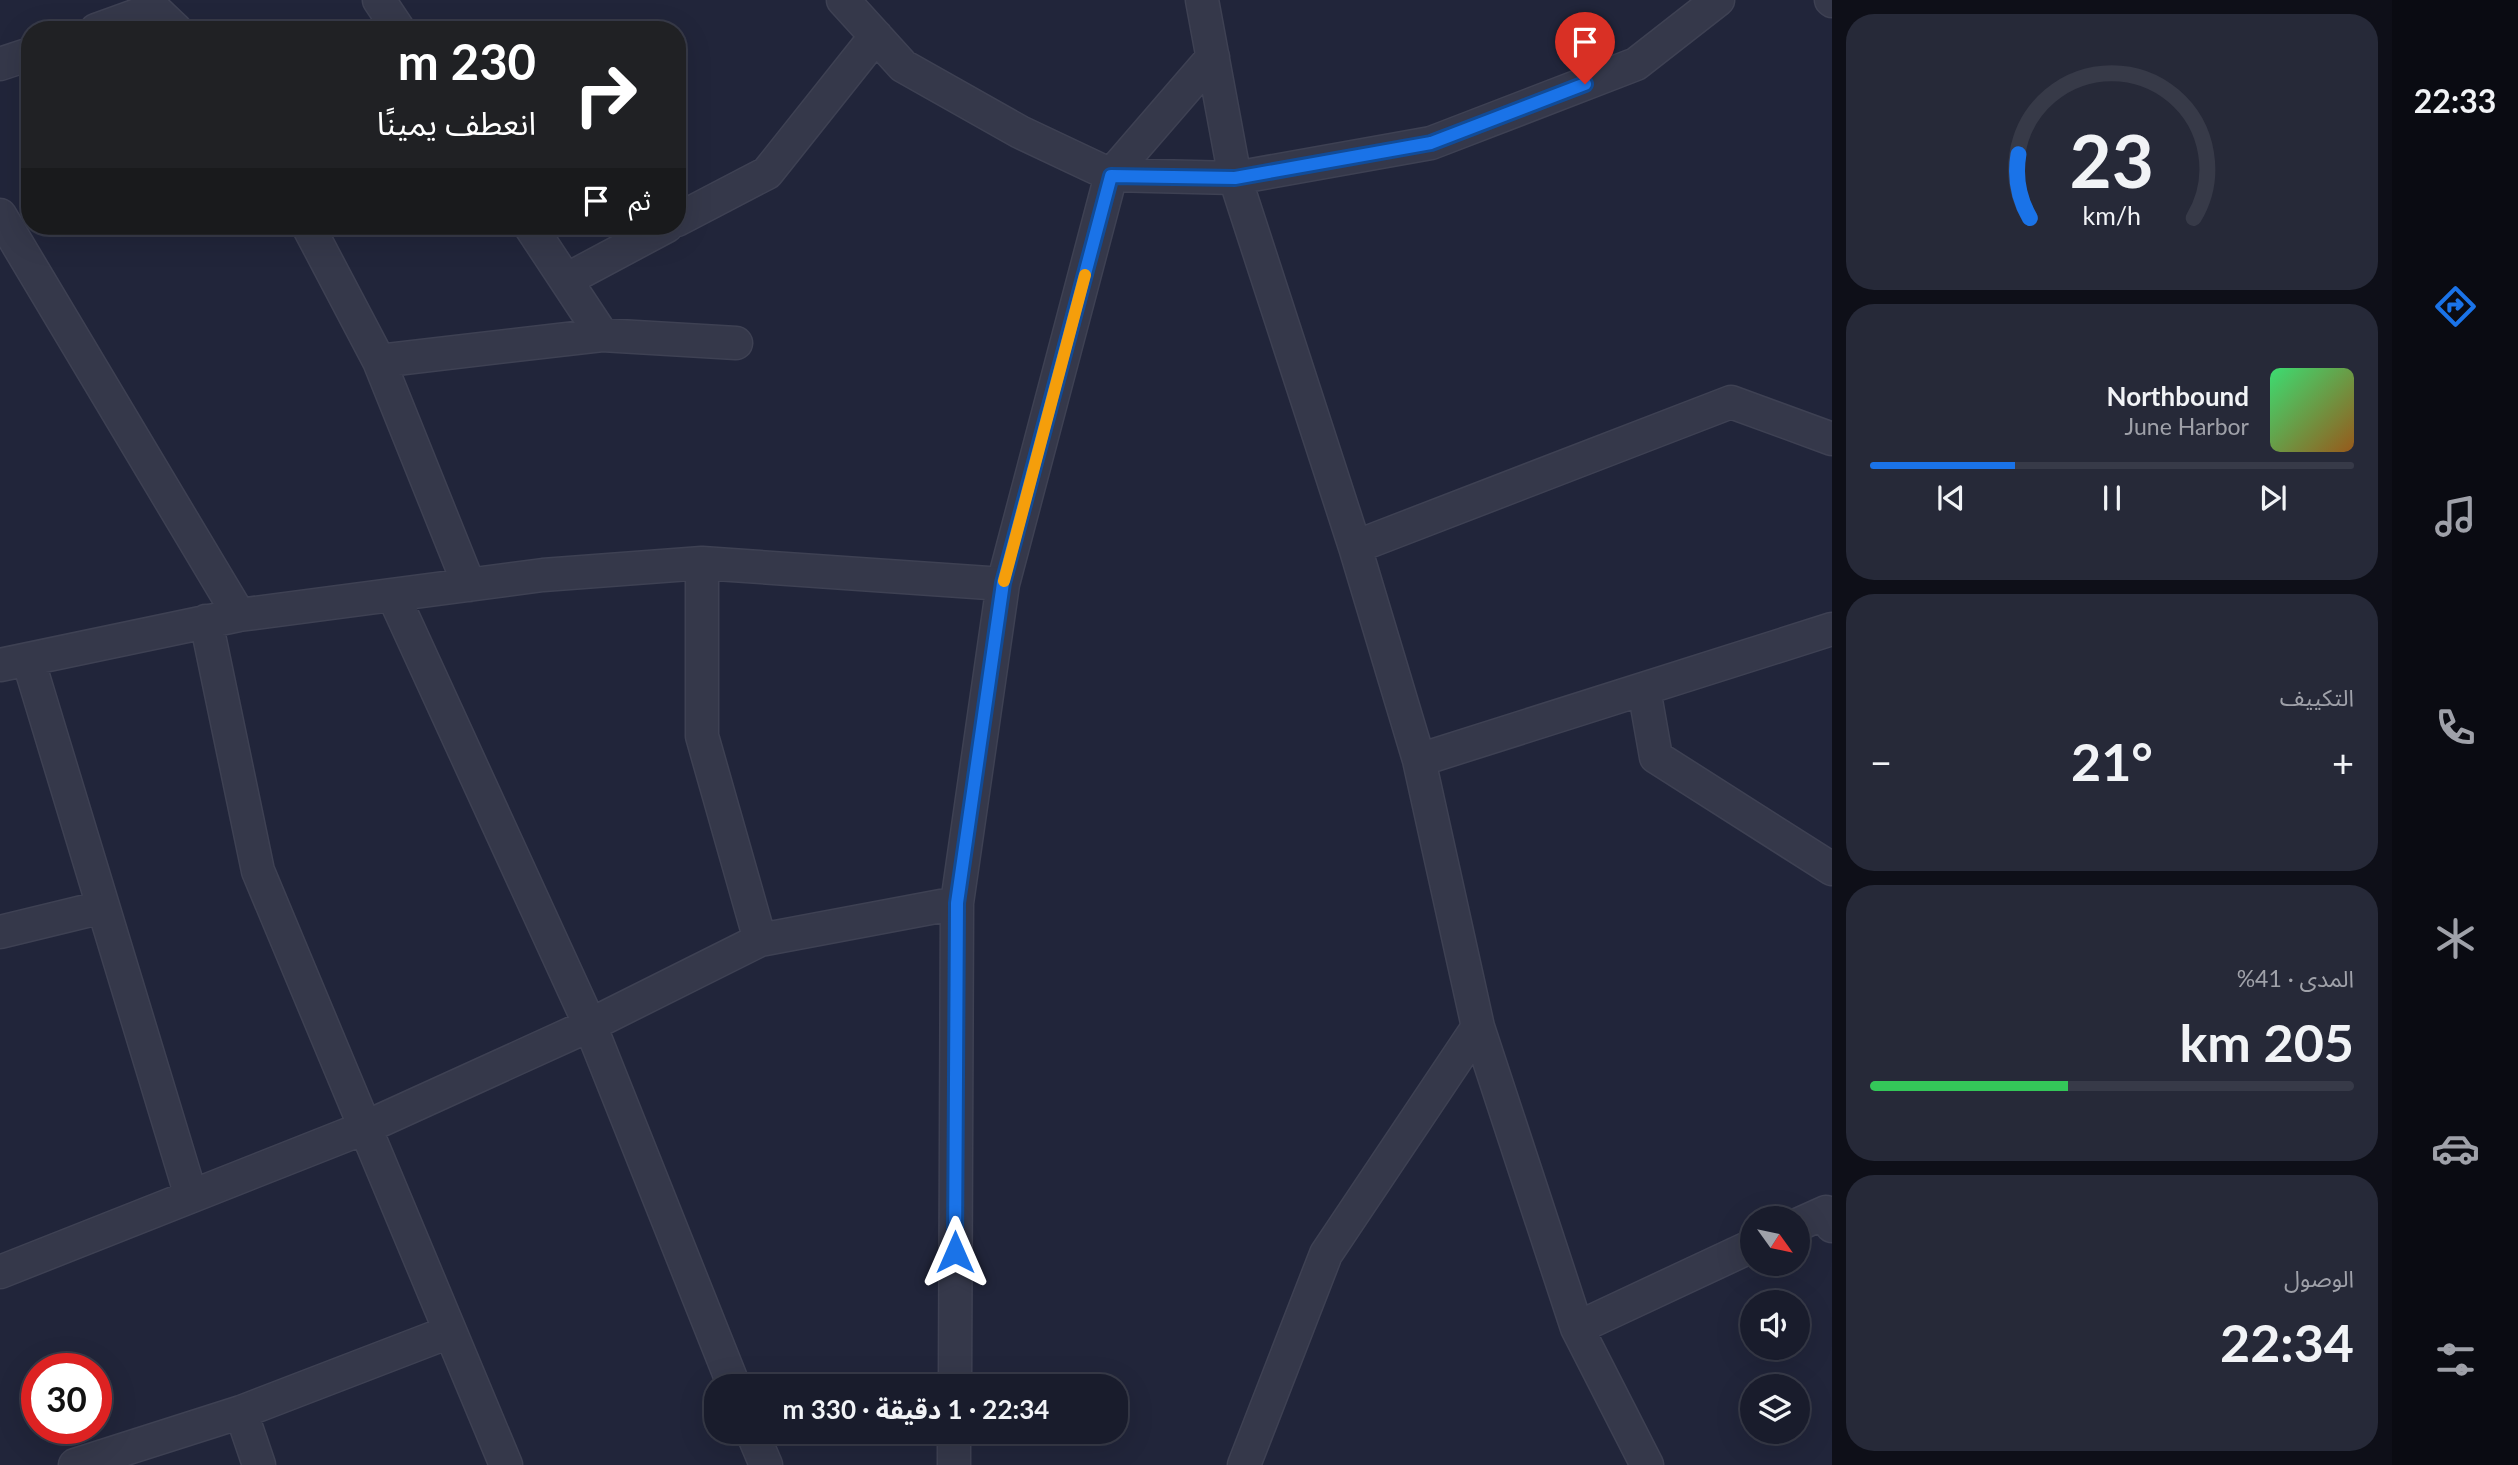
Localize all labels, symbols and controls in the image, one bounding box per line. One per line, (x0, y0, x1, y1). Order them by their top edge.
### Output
pin (1555, 12.0, 1615, 84)
icon: arrive (1566, 23, 1604, 61)
text: 230 m (398, 32, 536, 90)
icon: right (560, 49, 651, 140)
text: 22:33 (2414, 81, 2496, 120)
text: انعطف يمينًا (377, 103, 536, 142)
text: 23 (2070, 116, 2154, 204)
icon: arrive (577, 182, 615, 220)
text: ثم (629, 184, 651, 216)
text: km/h (2083, 200, 2141, 230)
icon: directions (2431, 282, 2480, 331)
text: Northbound (2107, 380, 2249, 412)
text: June Harbor (2125, 412, 2249, 440)
icon: previous (1932, 479, 1970, 517)
icon: pause (2093, 479, 2131, 517)
icon: next (2254, 479, 2292, 517)
icon: music (2431, 492, 2480, 541)
text: التكييف (2280, 683, 2354, 711)
icon: phone (2431, 703, 2480, 752)
text: 21° (2071, 730, 2153, 792)
text: − (1870, 739, 1892, 785)
text: + (2332, 739, 2354, 785)
icon: climate (2431, 914, 2480, 963)
text: المدى · 41% (2237, 964, 2354, 992)
text: 205 km (2180, 1011, 2354, 1073)
icon: car (2431, 1124, 2480, 1173)
north arrow (1740, 1206, 1810, 1276)
map controls (1740, 1206, 1810, 1444)
position arrow (918, 1215, 992, 1289)
text: الوصول (2284, 1264, 2354, 1292)
button: sound (1740, 1290, 1810, 1360)
text: 22:34 (2220, 1311, 2354, 1373)
icon: filters (2431, 1335, 2480, 1384)
speed limit sign: 30 (21, 1353, 112, 1444)
button: layers (1740, 1374, 1810, 1444)
text: 22:34 · 1 دقيقة · 330 m (783, 1393, 1049, 1425)

